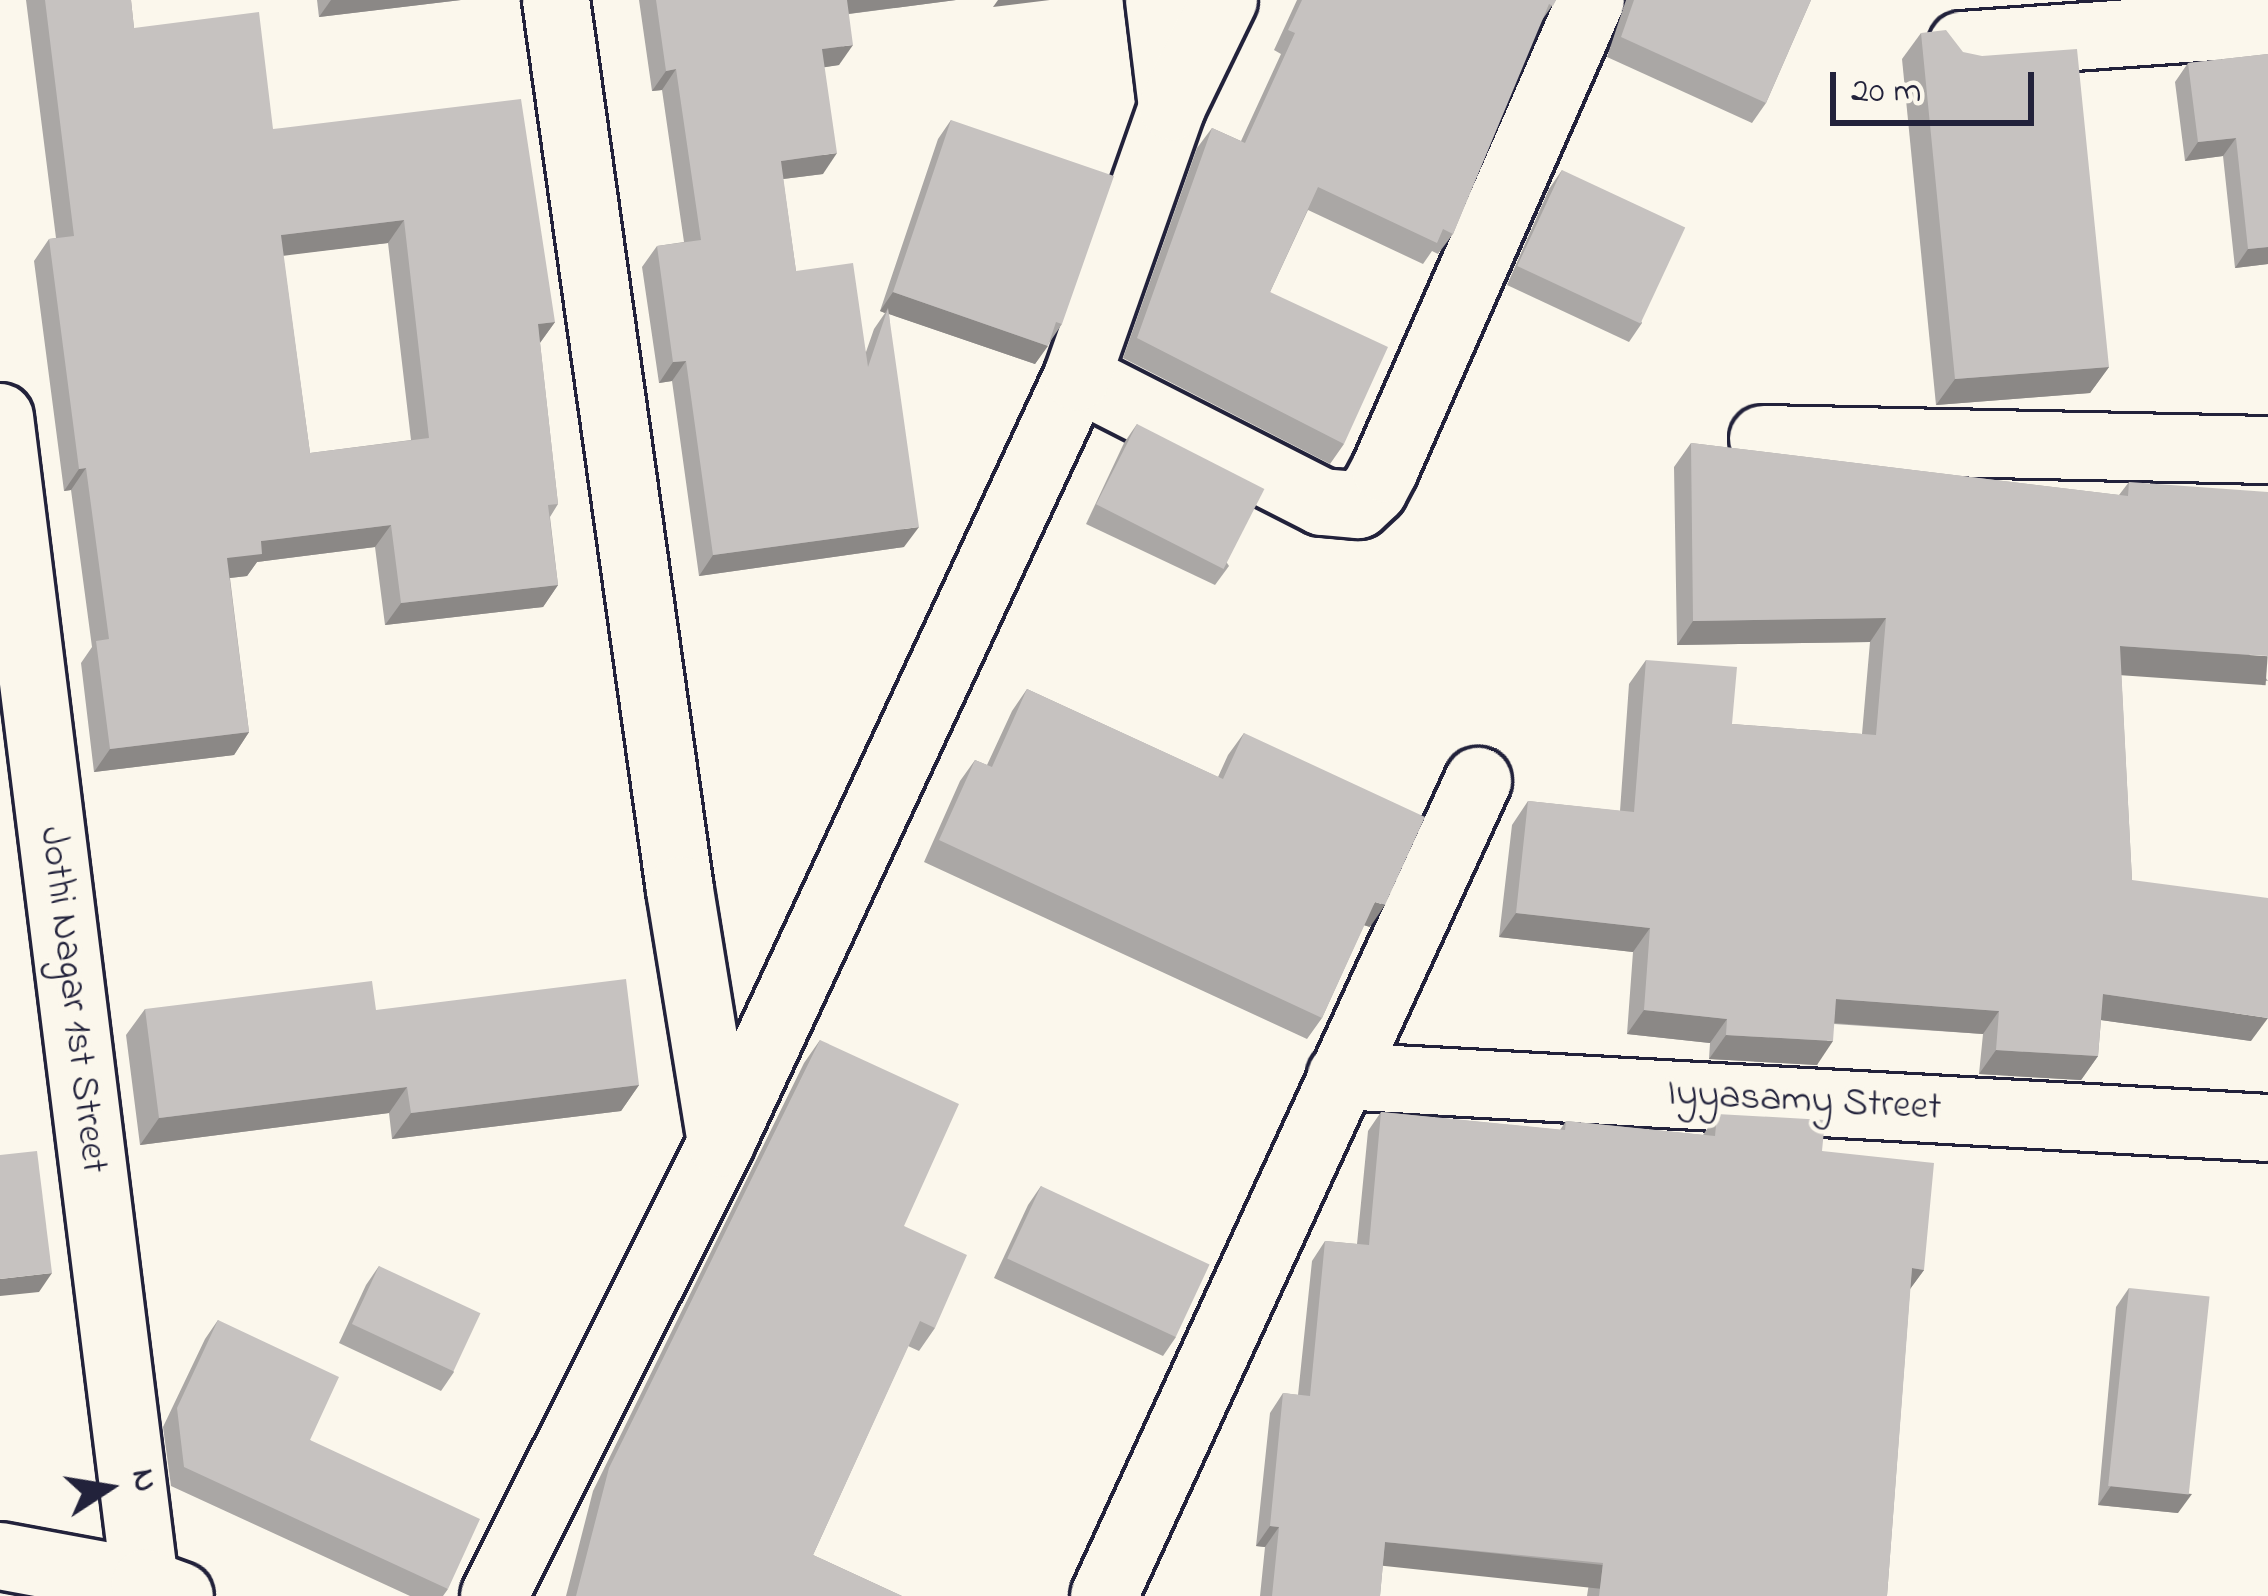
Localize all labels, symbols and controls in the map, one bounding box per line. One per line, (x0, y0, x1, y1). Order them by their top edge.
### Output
scale bar (1836, 48, 2040, 122)
text: 20 m (1851, 66, 1921, 119)
street label: Jothi Nagar 1st Street (28, 824, 116, 1176)
street label: Iyyasamy Street (1666, 1071, 1942, 1133)
north arrow (48, 1428, 168, 1548)
text: N (117, 1465, 169, 1496)

